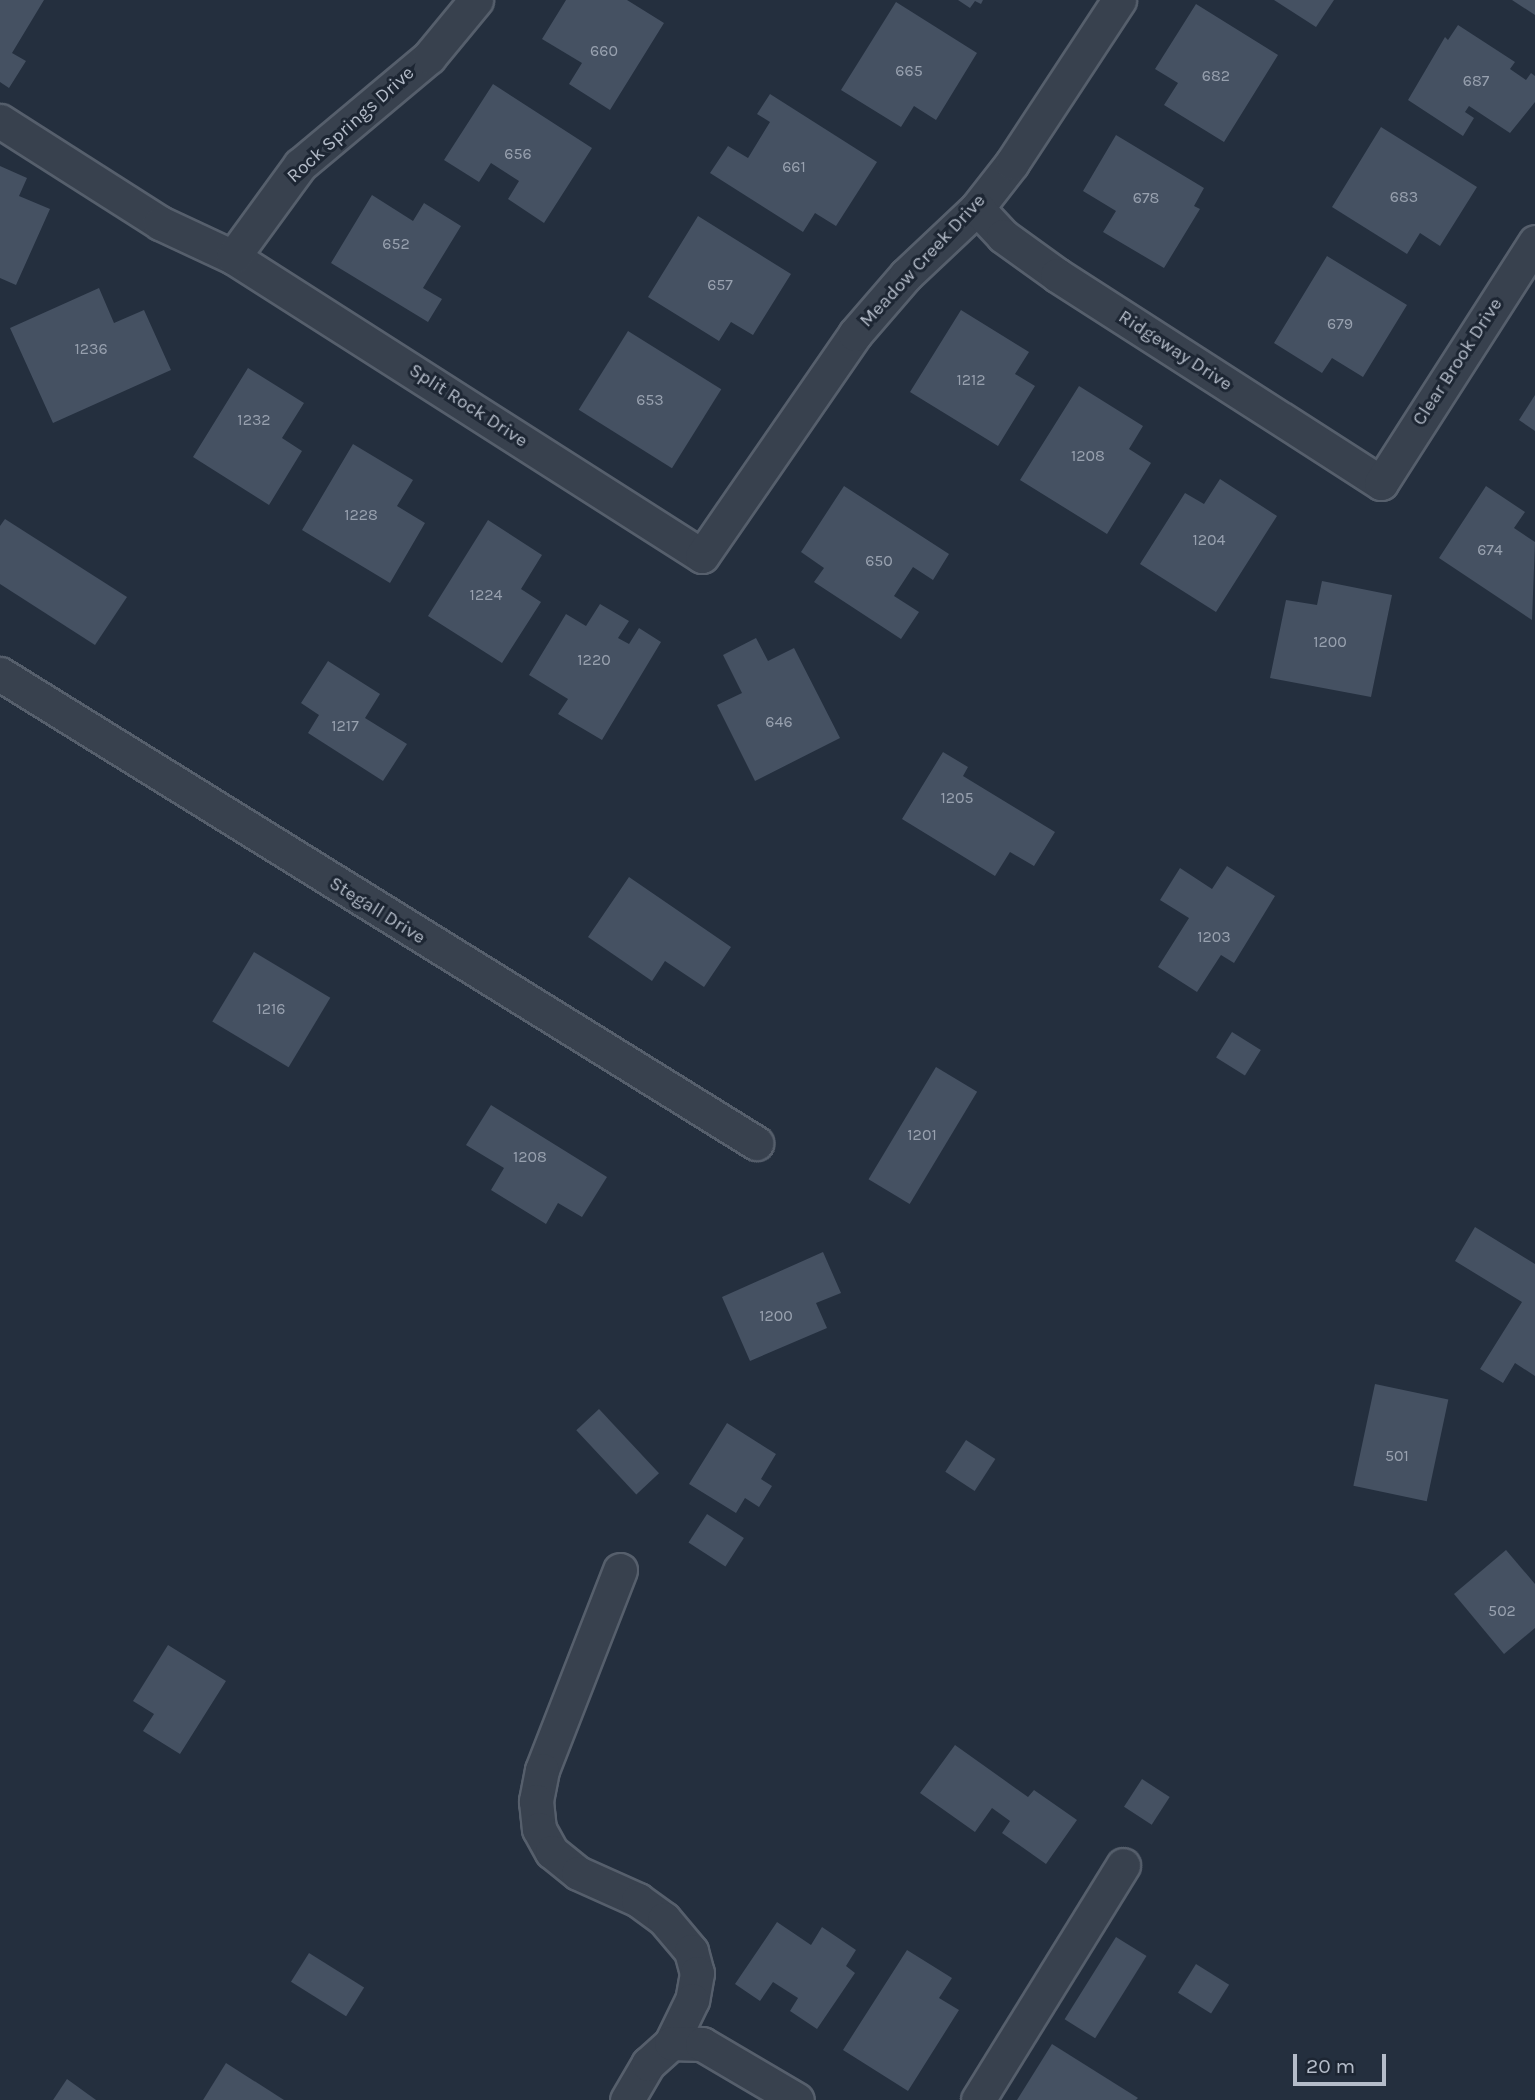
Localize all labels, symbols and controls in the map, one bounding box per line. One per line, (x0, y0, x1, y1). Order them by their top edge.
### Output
house number: 660 (590, 41, 618, 61)
house number: 665 (895, 61, 923, 81)
street label: Rock Springs Drive (283, 62, 419, 188)
house number: 682 (1202, 66, 1230, 86)
house number: 687 (1463, 71, 1489, 91)
house number: 656 (504, 144, 532, 164)
house number: 661 (782, 157, 806, 177)
house number: 683 (1390, 187, 1418, 207)
house number: 678 (1133, 188, 1159, 208)
street label: Meadow Creek Drive (855, 190, 991, 332)
house number: 652 (382, 234, 410, 254)
house number: 657 (707, 275, 733, 295)
street label: Clear Brook Drive (1408, 294, 1508, 430)
street label: Ridgeway Drive (1114, 306, 1236, 396)
house number: 679 (1327, 314, 1353, 334)
house number: 1236 (74, 339, 108, 359)
street label: Split Rock Drive (404, 359, 532, 453)
house number: 1212 (956, 370, 986, 390)
house number: 653 (636, 390, 664, 410)
house number: 1232 (237, 410, 271, 430)
house number: 1208 (1071, 446, 1105, 466)
house number: 1228 (344, 505, 378, 525)
house number: 1204 (1193, 530, 1225, 550)
house number: 674 (1477, 540, 1503, 560)
house number: 650 (865, 551, 893, 571)
house number: 1224 (470, 585, 502, 605)
house number: 1200 (1313, 632, 1347, 652)
house number: 1220 (577, 650, 611, 670)
house number: 646 (765, 712, 793, 732)
house number: 1217 (331, 716, 359, 736)
house number: 1205 (940, 788, 974, 808)
street label: Stegall Drive (325, 872, 429, 950)
house number: 1203 (1197, 927, 1231, 947)
house number: 1216 (256, 999, 286, 1019)
house number: 1201 (907, 1125, 937, 1145)
house number: 1208 (513, 1147, 547, 1167)
house number: 1200 (759, 1306, 793, 1326)
house number: 501 (1385, 1446, 1409, 1466)
house number: 502 (1488, 1601, 1516, 1621)
scale bar (1297, 2040, 1390, 2084)
text: 20 m (1306, 2054, 1355, 2078)

